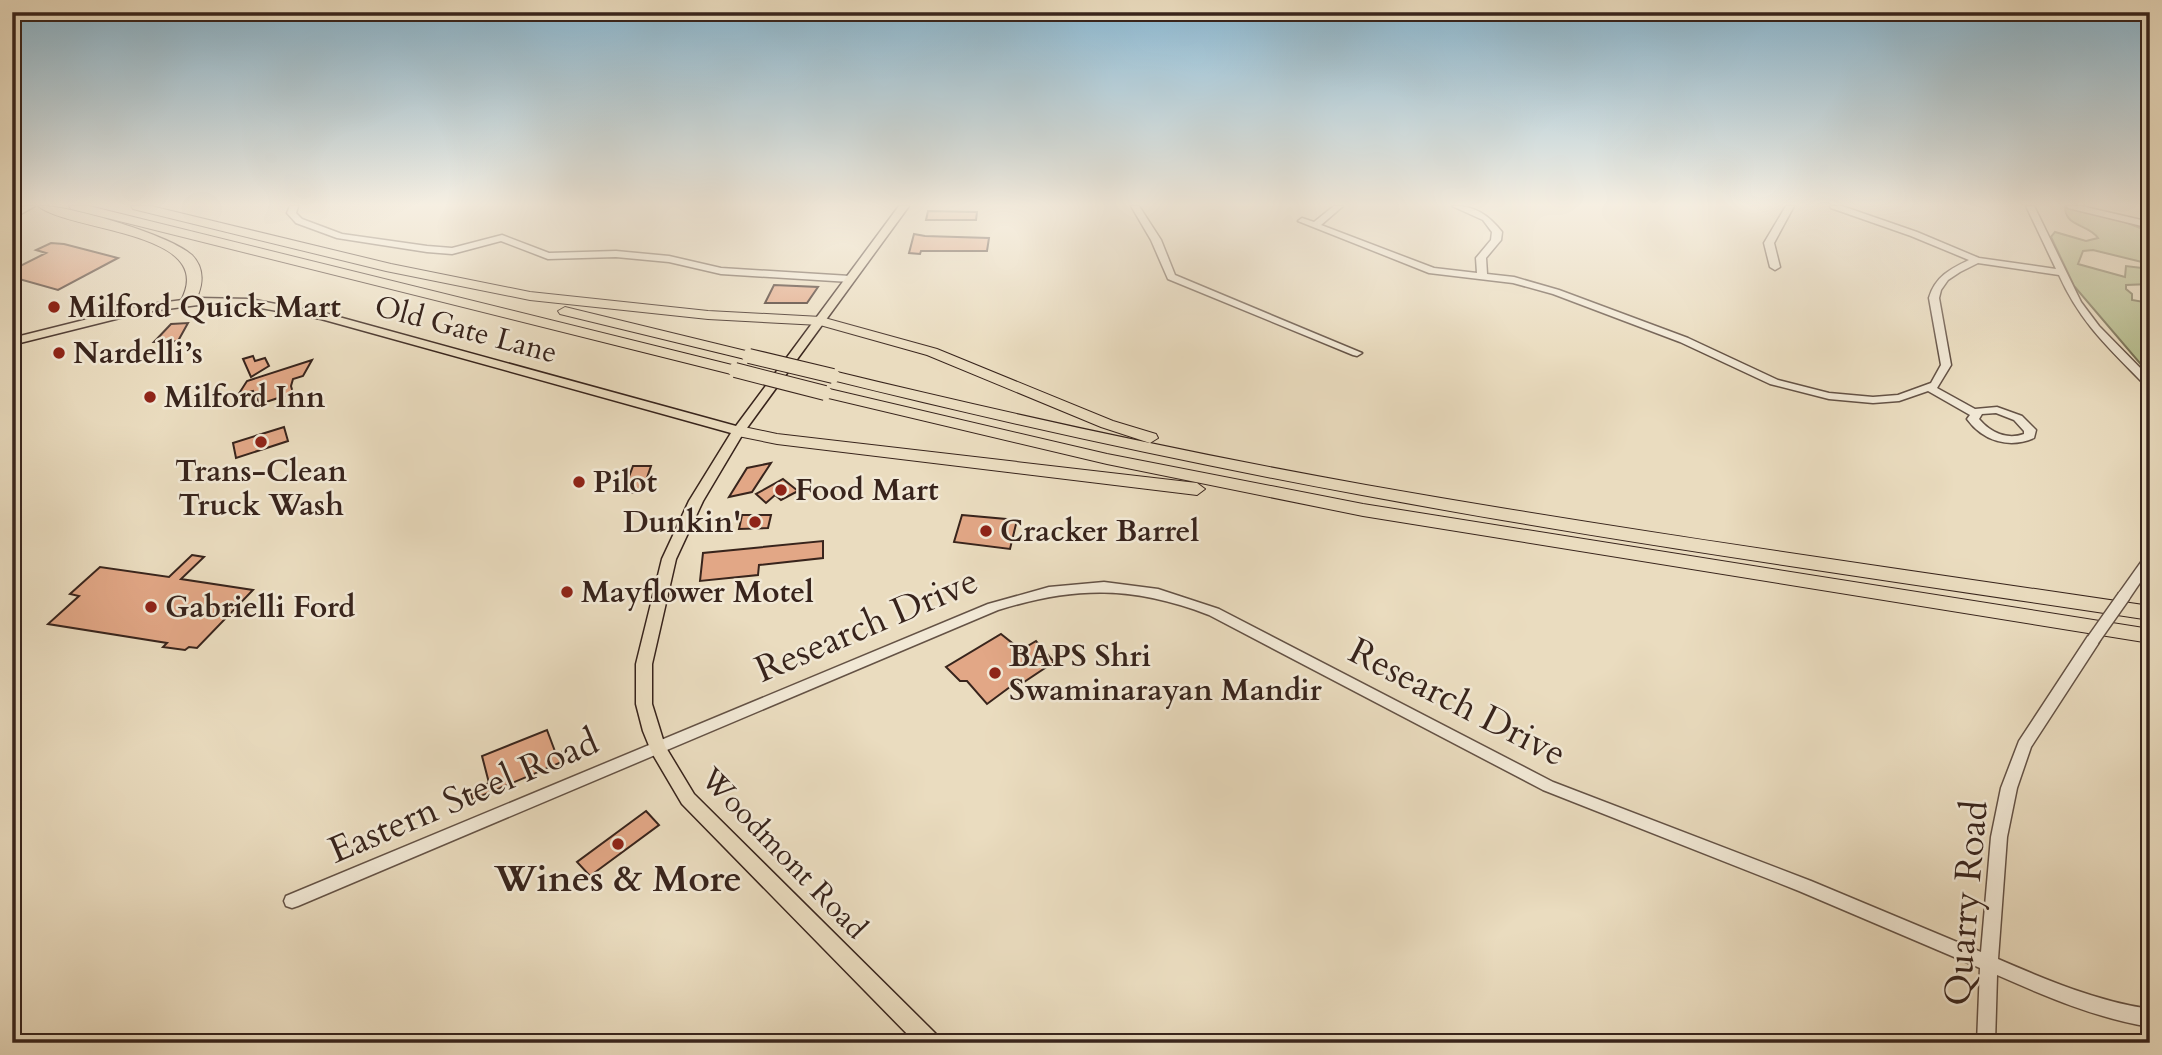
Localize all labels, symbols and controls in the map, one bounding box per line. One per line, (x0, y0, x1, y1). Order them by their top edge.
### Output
street label: Old Gate Lane (370, 285, 562, 374)
place label: Milford Quick Mart (68, 287, 341, 328)
marker: Milford Quick Mart (46, 299, 62, 315)
place label: Nardelli’s (73, 333, 203, 374)
marker: Nardelli’s (51, 345, 67, 361)
place label: Milford Inn (164, 377, 325, 418)
marker: Milford Inn (142, 389, 158, 405)
marker: Trans-Clean Truck Wash (253, 434, 269, 450)
place label: Trans-Clean Truck Wash (175, 451, 347, 526)
place label: Pilot (593, 462, 658, 503)
place label: Food Mart (795, 470, 939, 511)
marker: Pilot (571, 474, 587, 490)
marker: Food Mart (773, 482, 789, 498)
place label: Dunkin' (623, 502, 741, 543)
place label: Cracker Barrel (1000, 511, 1199, 552)
marker: Dunkin' (747, 514, 763, 530)
marker: Cracker Barrel (978, 523, 994, 539)
street label: Research Drive (747, 555, 986, 694)
place label: Mayflower Motel (581, 572, 814, 613)
marker: Mayflower Motel (559, 584, 575, 600)
place label: Gabrielli Ford (165, 587, 355, 628)
marker: Gabrielli Ford (143, 599, 159, 615)
street label: Research Drive (1340, 626, 1575, 778)
place label: BAPS Shri Swaminarayan Mandir (1009, 636, 1323, 711)
marker: BAPS Shri Swaminarayan Mandir (987, 665, 1003, 681)
street label: Eastern Steel Road (321, 716, 606, 875)
street label: Woodmont Road (691, 758, 876, 948)
street label: Quarry Road (1932, 798, 2000, 1008)
marker: Wines & More (610, 836, 626, 852)
place label: Wines & More (493, 854, 742, 904)

